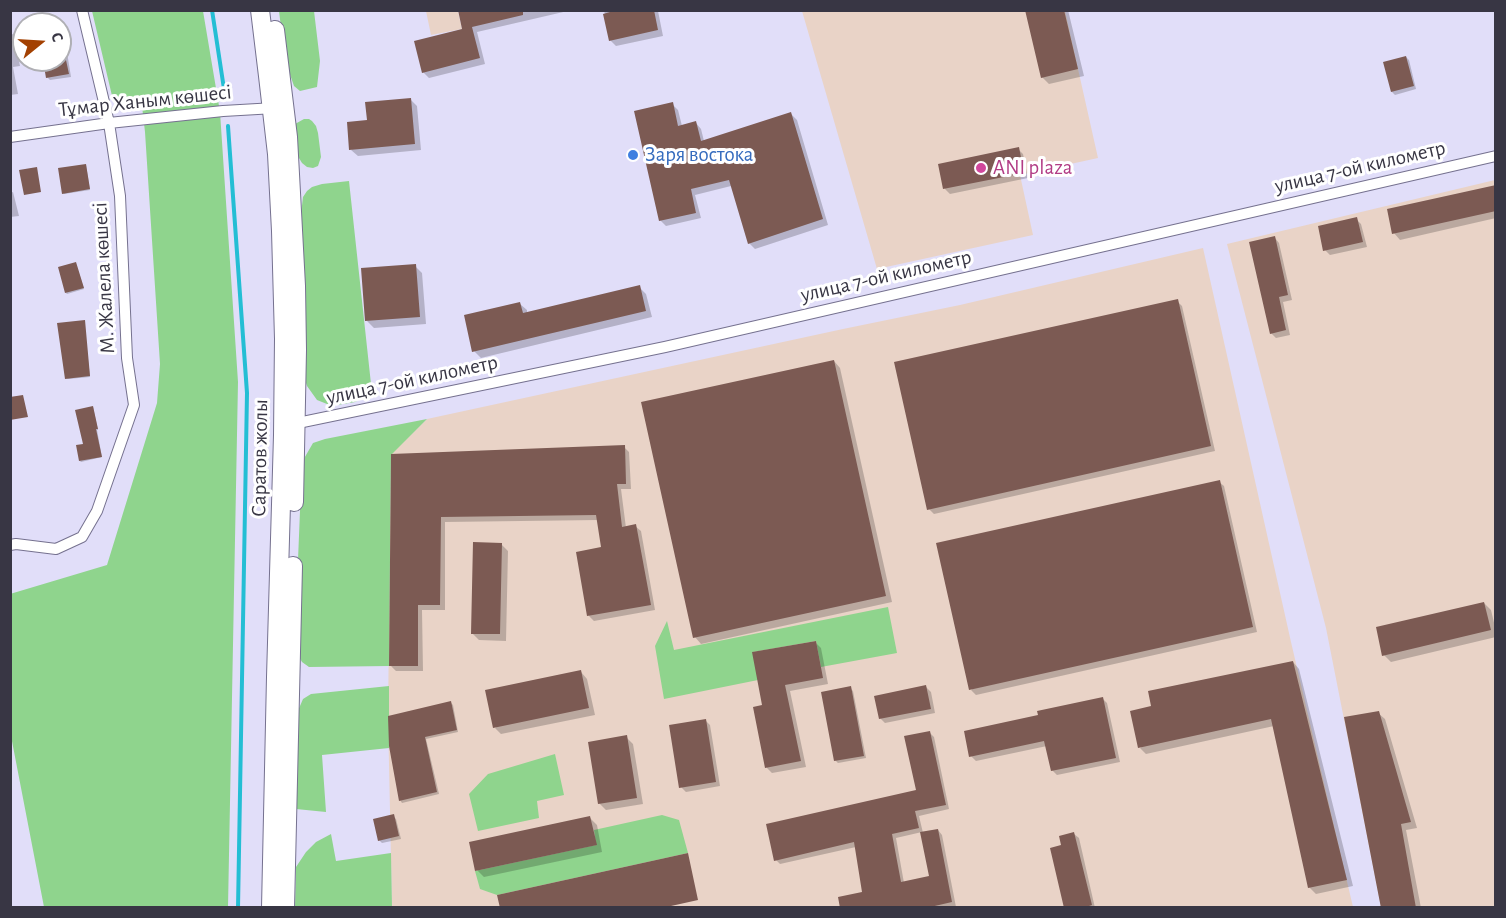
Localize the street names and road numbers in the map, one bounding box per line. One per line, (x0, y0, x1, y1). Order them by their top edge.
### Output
street label: Тұмар Ханым көшесі (57, 79, 233, 123)
street label: улица 7-ой километр (1272, 135, 1448, 199)
street label: М. Жалела көшесі (87, 201, 121, 355)
street label: улица 7-ой километр (798, 244, 974, 308)
street label: улица 7-ой километр (324, 350, 500, 410)
street label: Саратов жолы (246, 399, 274, 517)

